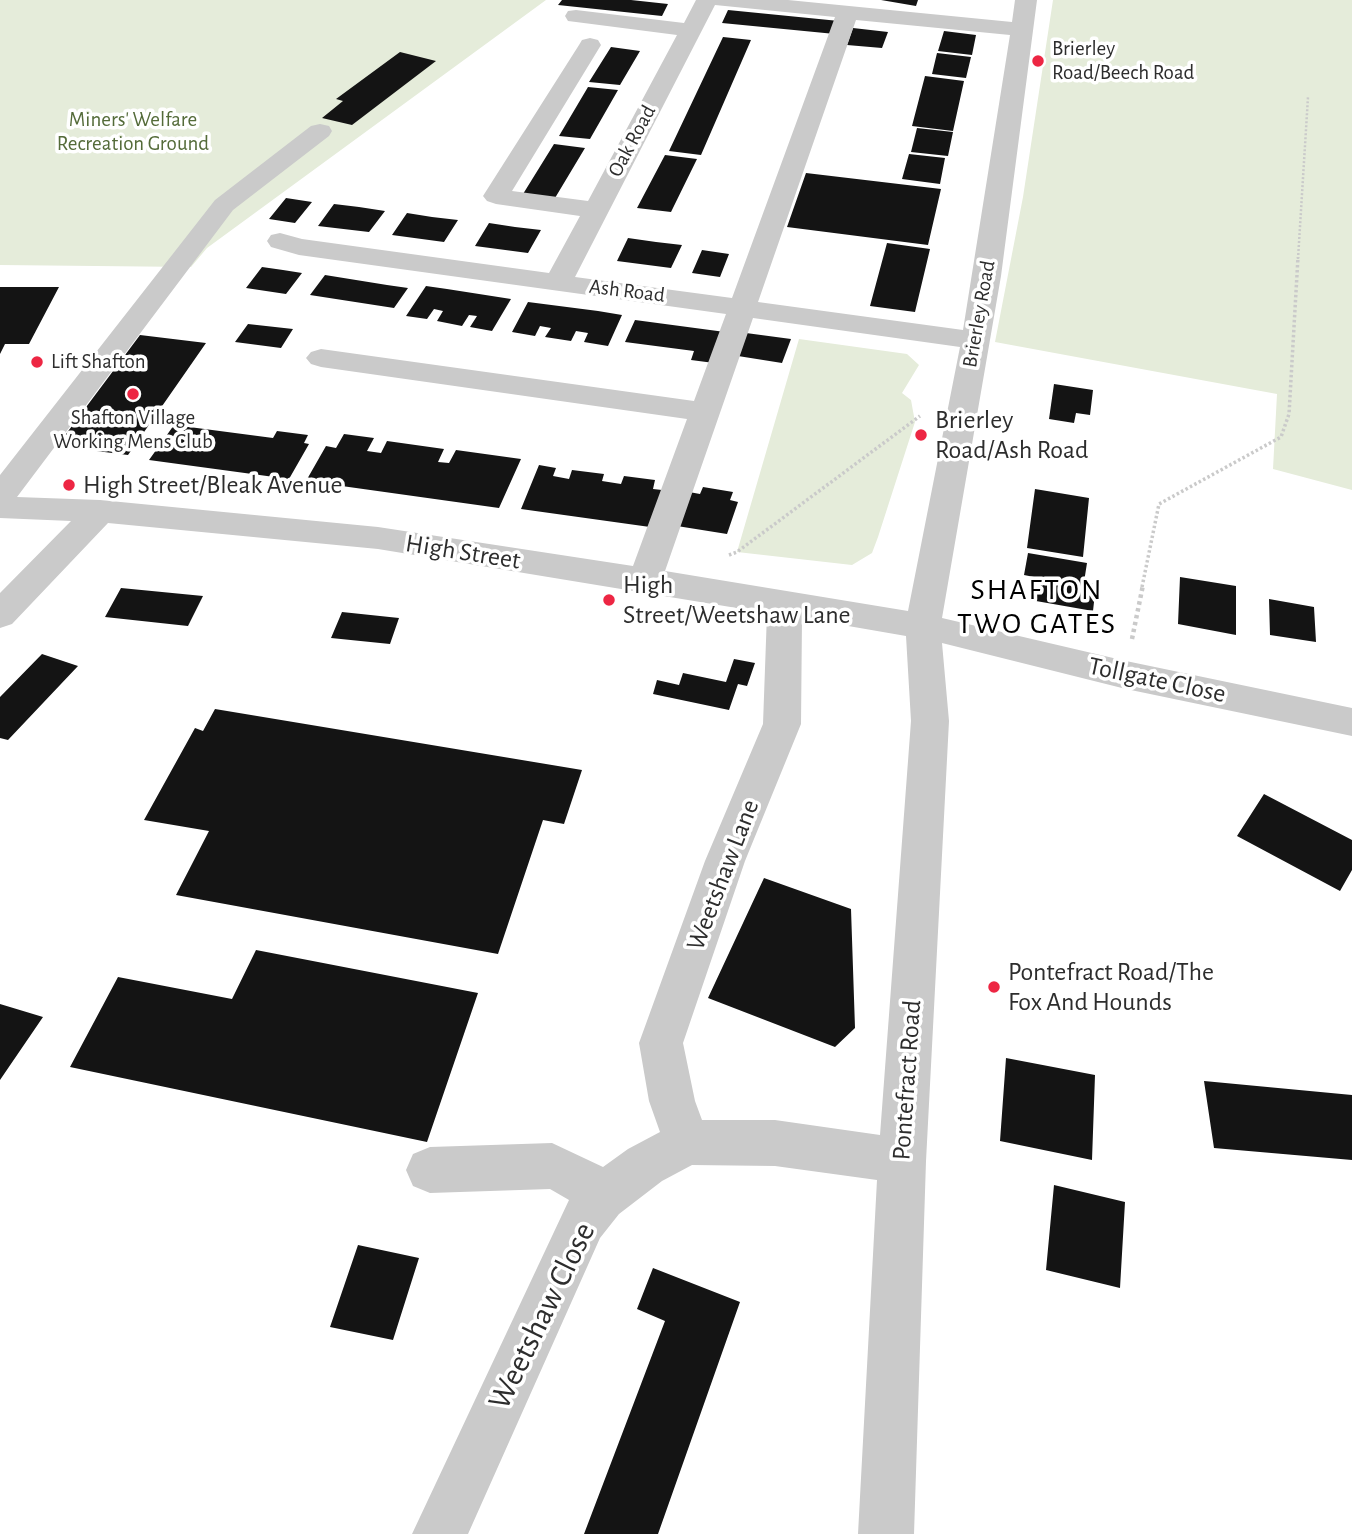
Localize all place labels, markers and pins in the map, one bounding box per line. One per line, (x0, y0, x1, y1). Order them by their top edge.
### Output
place label: Brierley Road/Beech Road (1052, 36, 1194, 86)
marker: Brierley Road/Beech Road (1030, 53, 1046, 69)
place label: Lift Shafton (51, 349, 145, 375)
marker: Lift Shafton (29, 354, 45, 370)
marker: Shafton Village Working Mens Club (125, 386, 141, 402)
place label: Brierley Road/Ash Road (935, 404, 1088, 466)
place label: Shafton Village Working Mens Club (53, 405, 213, 455)
marker: Brierley Road/Ash Road (913, 427, 929, 443)
place label: High Street/Bleak Avenue (83, 469, 343, 501)
marker: High Street/Bleak Avenue (61, 477, 77, 493)
place label: High Street/Weetshaw Lane (623, 569, 851, 630)
marker: High Street/Weetshaw Lane (601, 592, 617, 608)
place label: Pontefract Road/The Fox And Hounds (1008, 956, 1214, 1018)
marker: Pontefract Road/The Fox And Hounds (986, 979, 1002, 995)

